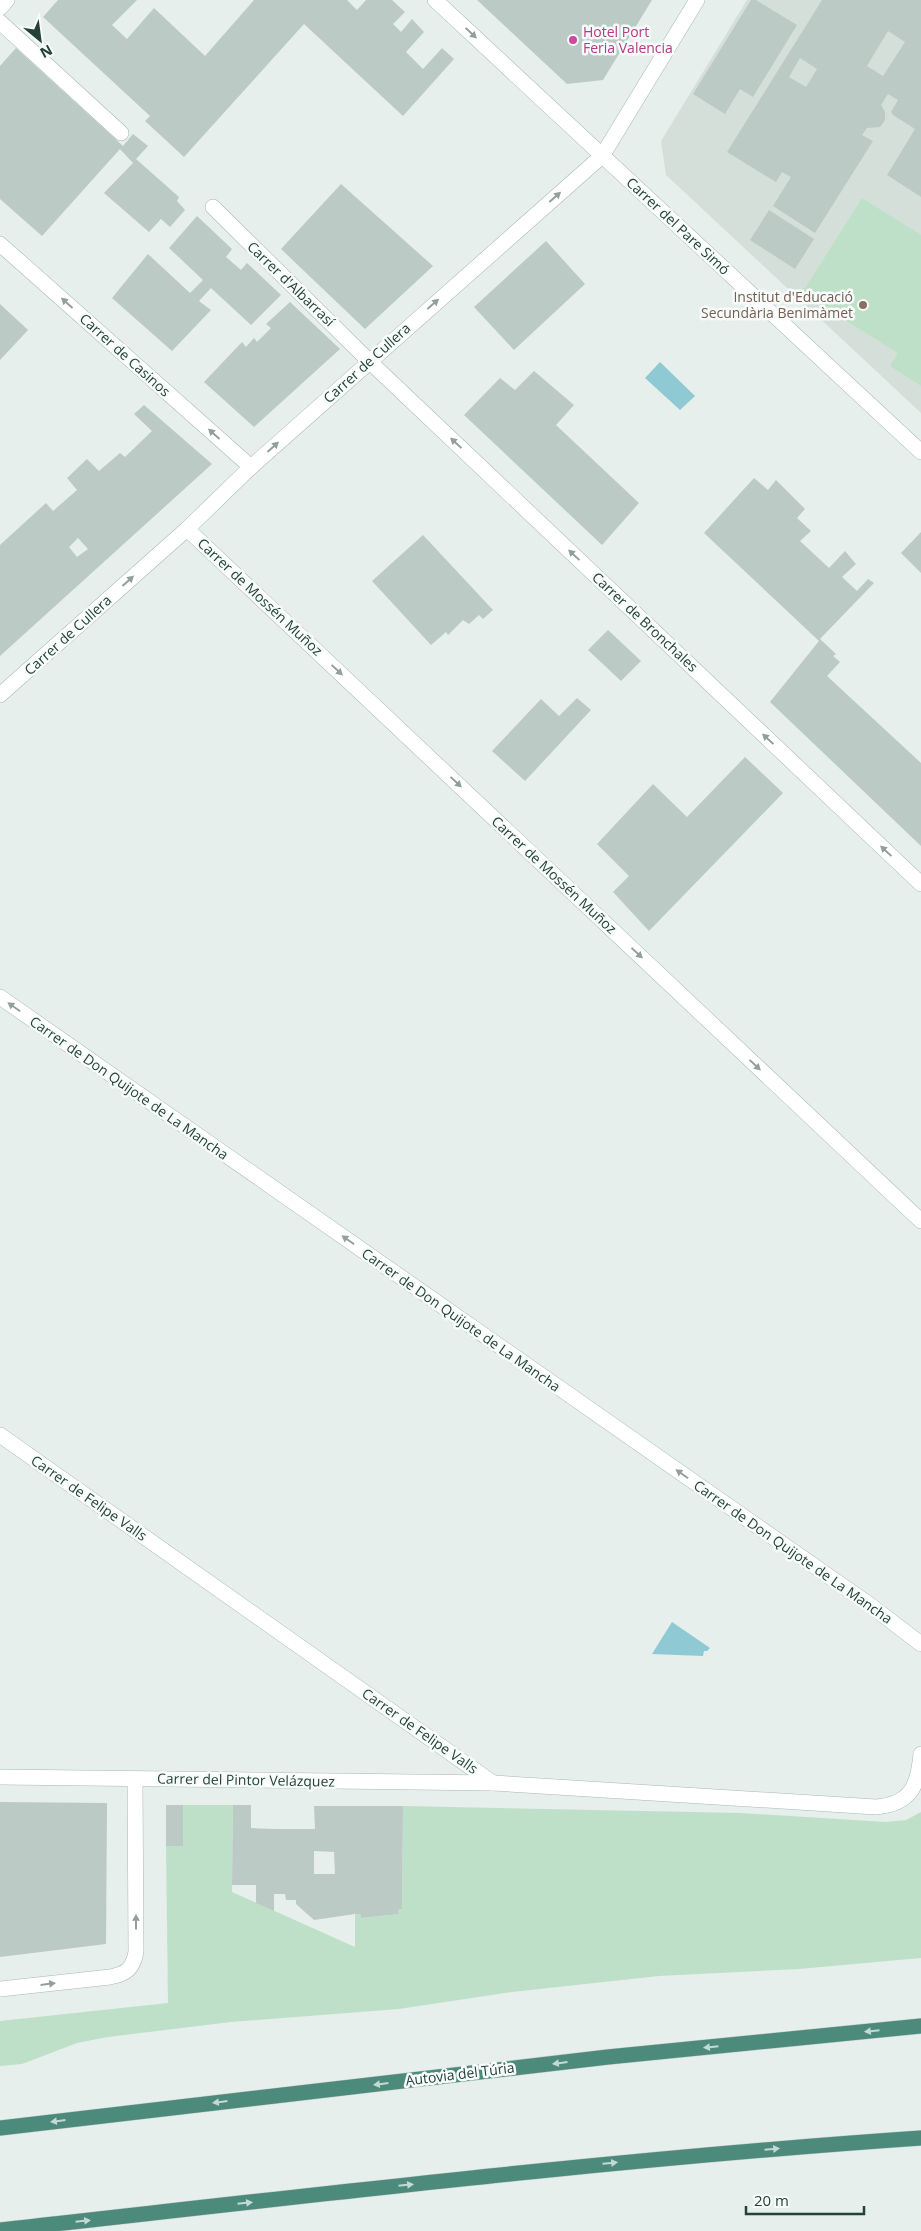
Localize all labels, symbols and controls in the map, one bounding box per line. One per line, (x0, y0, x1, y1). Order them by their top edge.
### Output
north arrow (15, 15, 65, 65)
place label: Hotel Port Feria Valencia (583, 22, 673, 57)
one-way arrow (464, 27, 476, 39)
marker: Hotel Port Feria Valencia (567, 34, 579, 46)
text: N (37, 41, 56, 63)
street label: Carrer del Pare Simó (623, 173, 734, 279)
one-way arrow (549, 191, 561, 203)
street label: Carrer d'Albarrasí (243, 237, 340, 331)
place label: Institut d'Educació Secundària Benimàmet (701, 287, 853, 322)
one-way arrow (61, 297, 73, 309)
one-way arrow (427, 298, 439, 310)
marker: Institut d'Educació Secundària Benimàmet (857, 299, 869, 311)
street label: Carrer de Casinos (76, 309, 175, 401)
street label: Carrer de Cullera (319, 318, 414, 407)
one-way arrow (208, 429, 221, 440)
one-way arrow (450, 437, 462, 449)
one-way arrow (266, 441, 278, 453)
street label: Carrer de Mossén Muñoz (194, 534, 327, 660)
one-way arrow (568, 549, 580, 561)
street label: Carrer de Bronchales (588, 568, 703, 676)
one-way arrow (121, 576, 134, 587)
street label: Carrer de Cullera (20, 590, 115, 679)
one-way arrow (331, 664, 343, 676)
one-way arrow (762, 733, 774, 745)
one-way arrow (449, 776, 461, 788)
street label: Carrer de Mossén Muñoz (488, 812, 621, 938)
one-way arrow (880, 845, 892, 857)
one-way arrow (631, 947, 643, 959)
one-way arrow (7, 1002, 21, 1012)
street label: Carrer de Don Quijote de La Mancha (26, 1011, 232, 1164)
one-way arrow (749, 1059, 761, 1071)
one-way arrow (341, 1235, 355, 1245)
street label: Carrer de Don Quijote de La Mancha (358, 1243, 564, 1396)
street label: Carrer de Felipe Valls (28, 1450, 151, 1545)
one-way arrow (675, 1469, 689, 1479)
street label: Carrer de Don Quijote de La Mancha (690, 1475, 896, 1628)
street label: Carrer de Felipe Valls (359, 1683, 482, 1778)
street label: Carrer del Pintor Velázquez (157, 1768, 336, 1791)
one-way arrow (132, 1914, 140, 1930)
one-way arrow (41, 1980, 57, 1988)
one-way arrow (864, 2027, 880, 2035)
one-way arrow (703, 2043, 719, 2051)
street label: Autovia del Túria (404, 2057, 516, 2090)
one-way arrow (552, 2059, 568, 2067)
one-way arrow (373, 2080, 389, 2088)
one-way arrow (211, 2098, 227, 2106)
one-way arrow (50, 2117, 66, 2125)
one-way arrow (764, 2144, 780, 2152)
one-way arrow (602, 2159, 618, 2167)
one-way arrow (399, 2181, 415, 2189)
scale bar (746, 2184, 864, 2216)
text: 20 m (754, 2190, 789, 2210)
one-way arrow (237, 2199, 253, 2207)
one-way arrow (76, 2217, 92, 2225)

